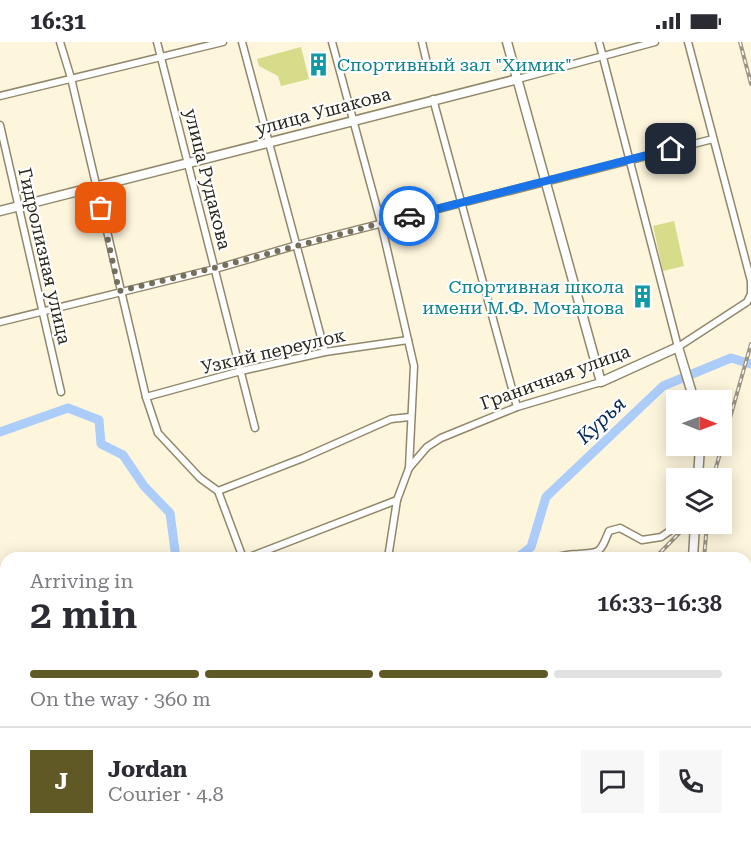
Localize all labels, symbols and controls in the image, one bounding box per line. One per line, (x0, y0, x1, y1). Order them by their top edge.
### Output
text: 16:31 (30, 9, 86, 34)
building icon: Спортивный зал "Химик" (306, 51, 332, 77)
place label: Спортивный зал "Химик" (337, 54, 572, 75)
street label: улица Ушакова (253, 83, 393, 139)
street label: улица Рудакова (180, 106, 236, 252)
pin (645, 123, 696, 174)
icon: home (654, 132, 687, 165)
street label: Гидролизная улица (14, 166, 76, 347)
pin (75, 182, 126, 233)
courier (379, 186, 439, 246)
icon: bag (84, 191, 117, 224)
icon: car (393, 200, 426, 233)
place label: Спортивная школа имени М.Ф. Мочалова (422, 276, 624, 318)
building icon: Спортивная школа имени М.Ф. Мочалова (629, 283, 655, 309)
street label: Узкий переулок (199, 324, 347, 378)
street label: Граничная улица (477, 340, 633, 414)
north arrow (666, 390, 732, 456)
map controls (666, 390, 732, 534)
water label: Курья (571, 391, 631, 449)
button: layers (666, 468, 732, 534)
text: Arriving in (30, 569, 133, 593)
text: 16:33–16:38 (597, 591, 722, 616)
text: 2 min (30, 592, 137, 638)
text: On the way · 360 m (30, 687, 211, 711)
button: chat (581, 750, 644, 813)
button: phone (659, 750, 722, 813)
text: Jordan (108, 757, 187, 782)
text: J (55, 769, 68, 794)
text: Courier · 4.8 (108, 782, 224, 806)

